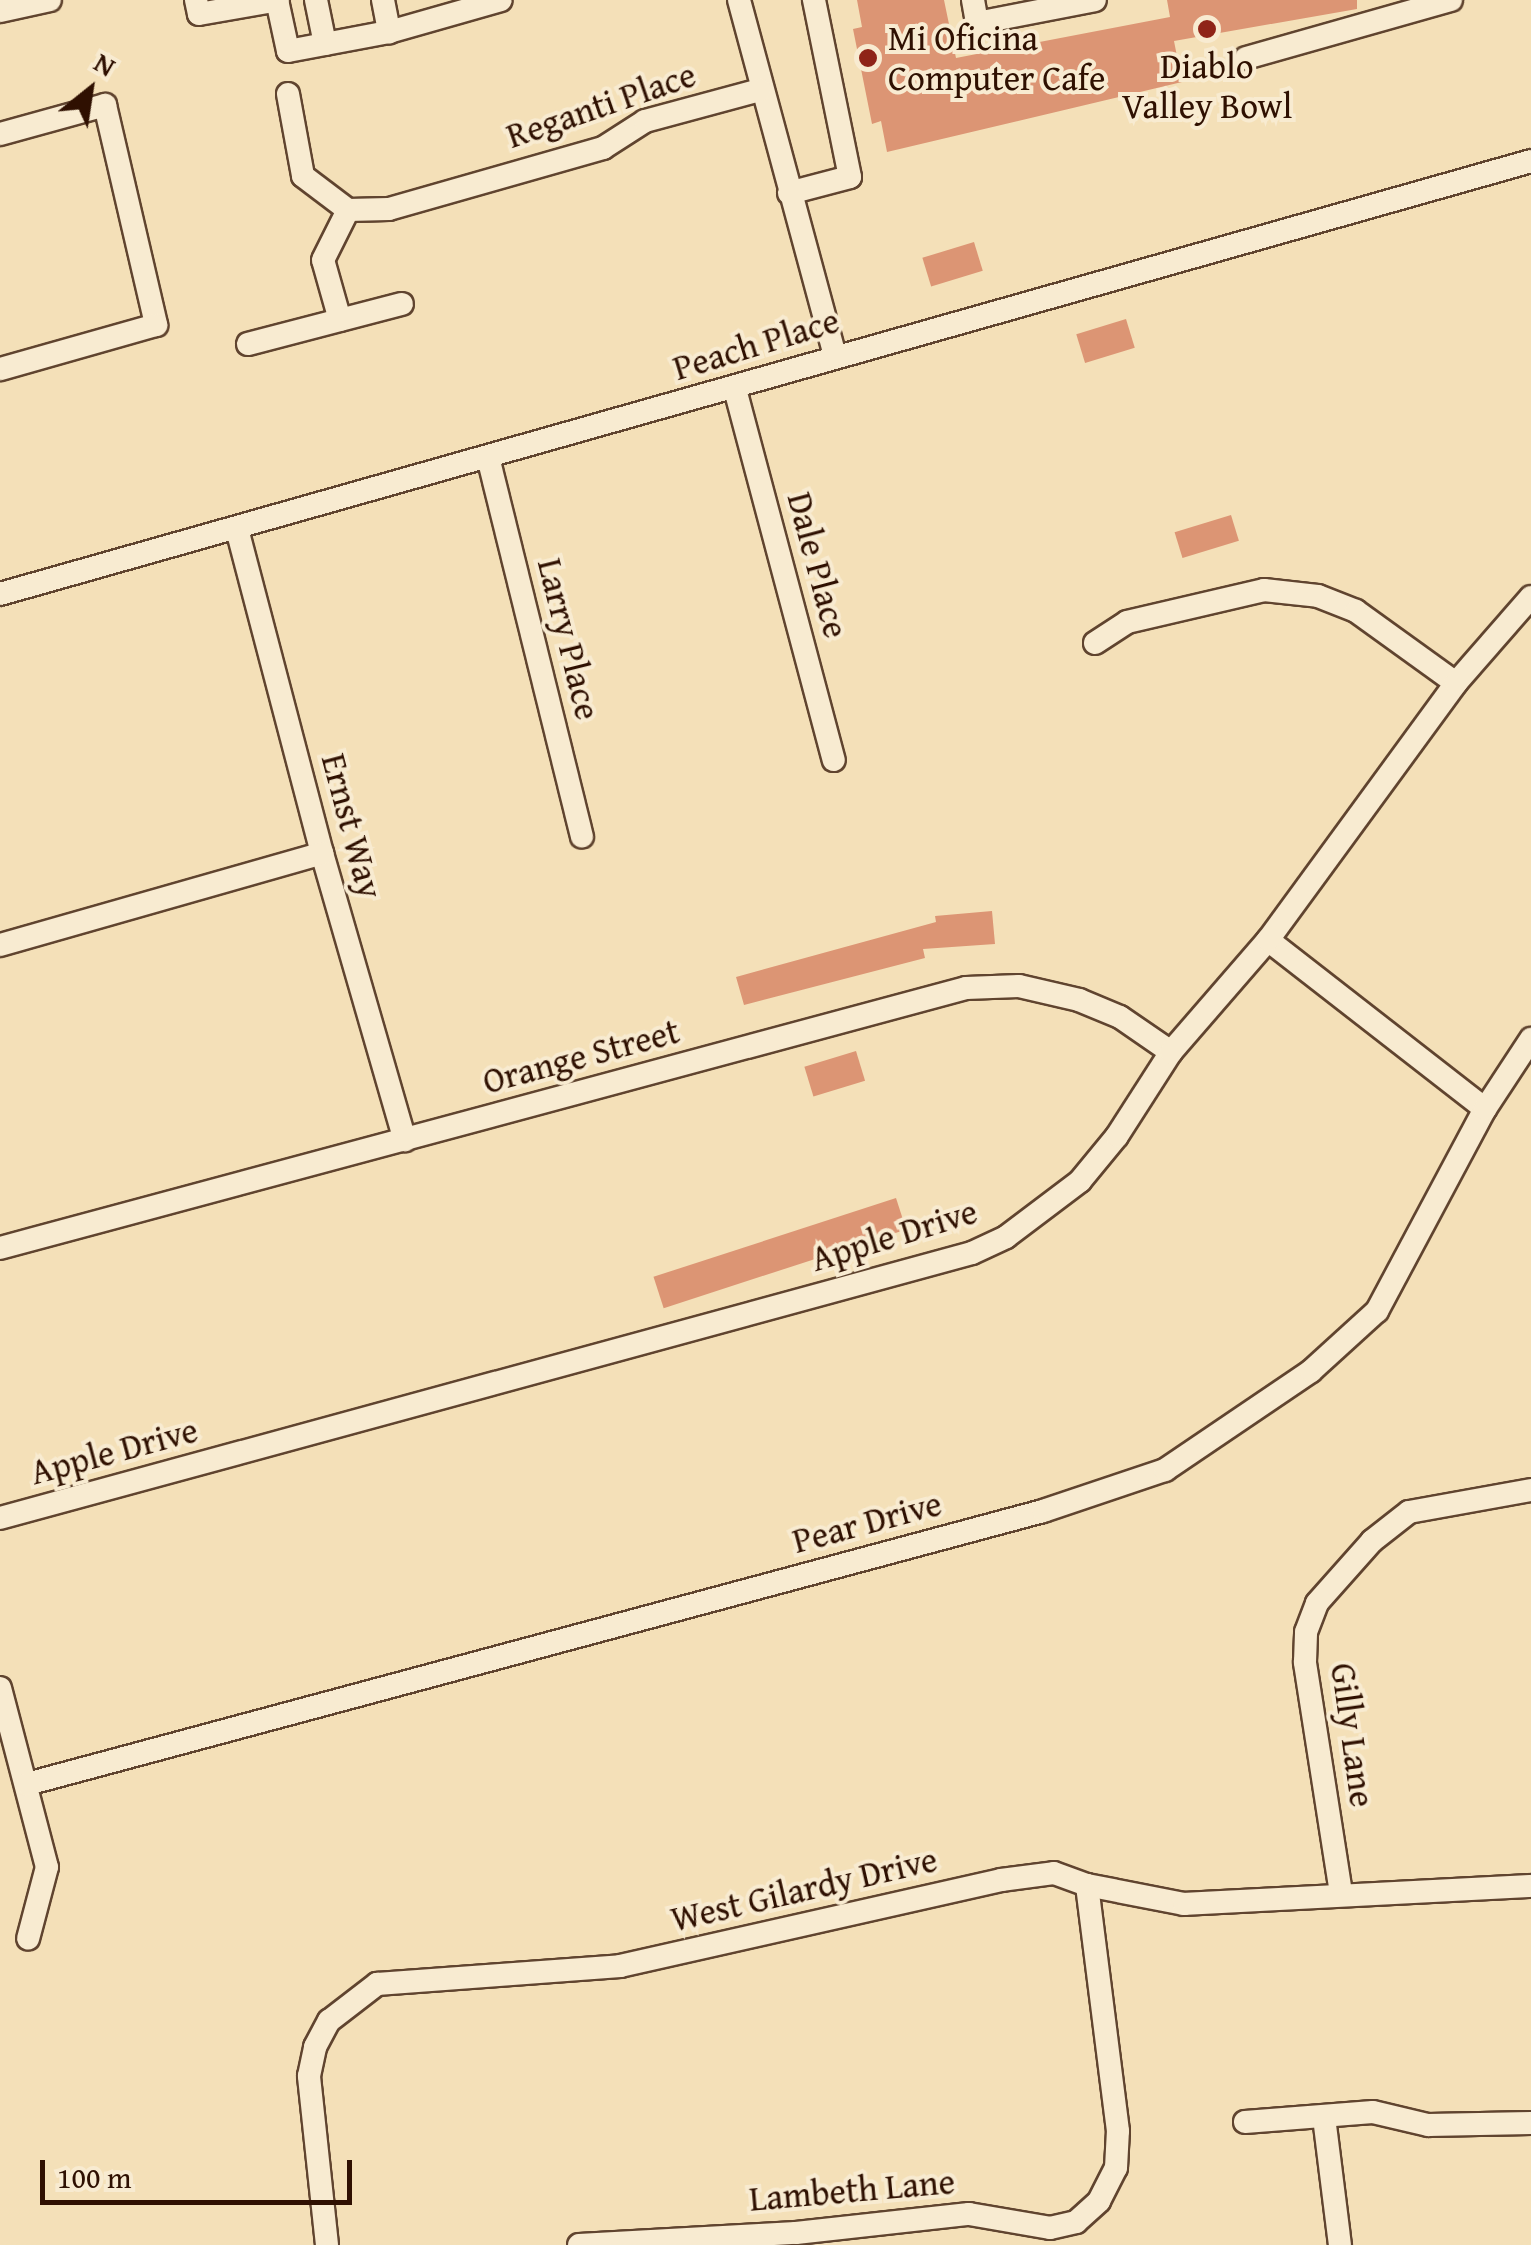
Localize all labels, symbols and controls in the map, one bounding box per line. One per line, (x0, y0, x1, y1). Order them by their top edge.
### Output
place label: Mi Oficina Computer Cafe (888, 17, 1105, 99)
marker: Diablo Valley Bowl (1196, 18, 1218, 40)
north arrow (40, 40, 140, 140)
text: N (87, 41, 124, 86)
place label: Diablo Valley Bowl (1122, 45, 1292, 127)
marker: Mi Oficina Computer Cafe (857, 47, 879, 69)
street label: Reganti Place (501, 53, 701, 157)
street label: Peach Place (668, 299, 844, 389)
street label: Dale Place (778, 488, 858, 642)
street label: Larry Place (529, 554, 609, 724)
street label: Ernst Way (313, 749, 391, 903)
street label: Orange Street (478, 1010, 684, 1102)
street label: Apple Drive (806, 1190, 982, 1280)
street label: Apple Drive (26, 1409, 202, 1493)
street label: Pear Drive (788, 1482, 946, 1562)
street label: Gilly Lane (1322, 1660, 1384, 1810)
street label: West Gilardy Drive (667, 1838, 941, 1940)
scale bar (45, 2140, 358, 2202)
text: 100 m (57, 2155, 131, 2199)
street label: Lambeth Lane (748, 2160, 956, 2220)

